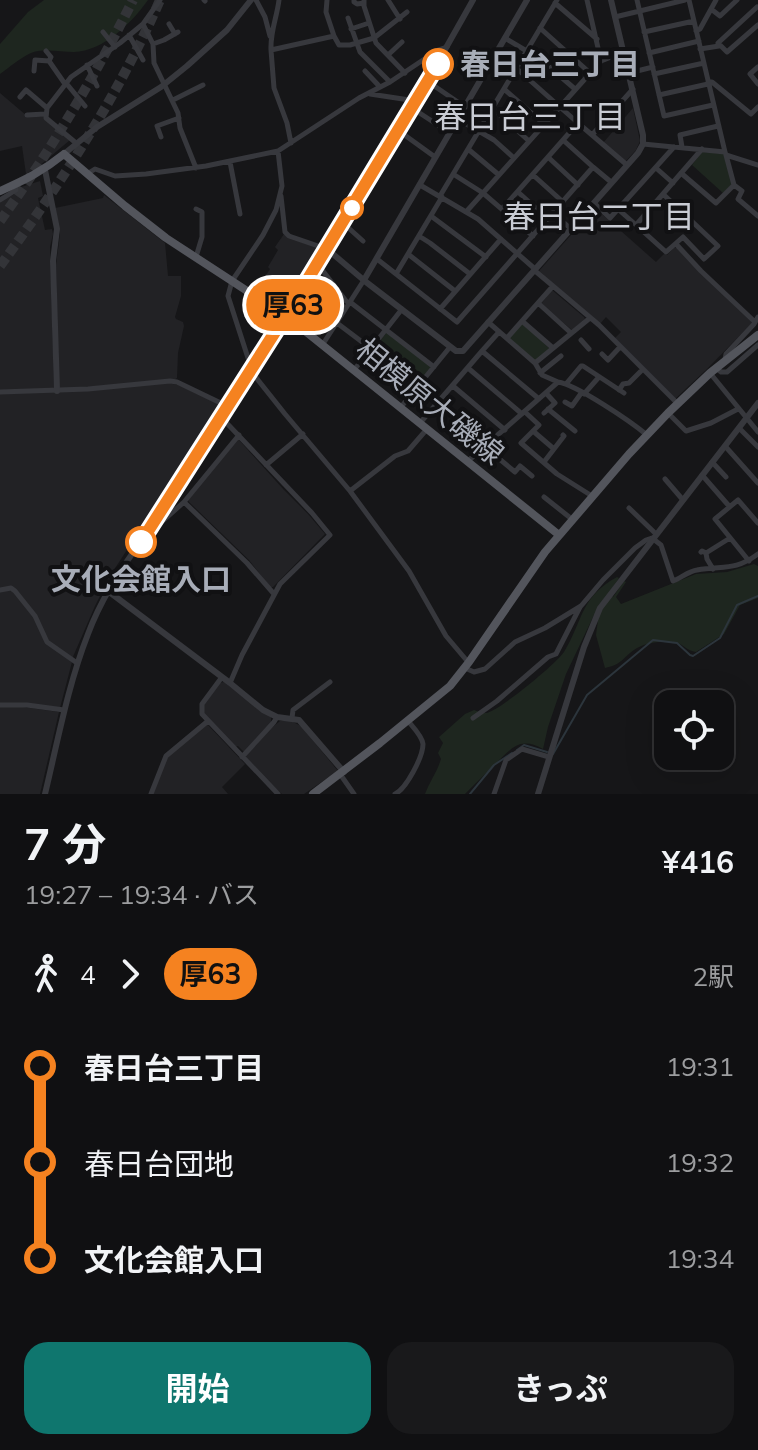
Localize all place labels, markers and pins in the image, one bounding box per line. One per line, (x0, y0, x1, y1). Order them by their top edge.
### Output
place label: 春日台三丁目 (460, 45, 640, 83)
marker: 春日台三丁目 (423, 49, 453, 79)
unlabelled marker (341, 197, 363, 219)
marker: 文化会館入口 (126, 527, 156, 557)
place label: 文化会館入口 (51, 560, 231, 598)

